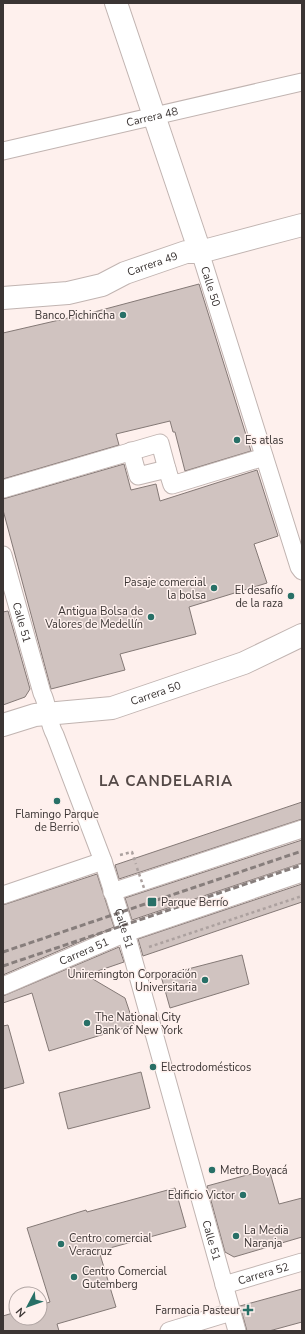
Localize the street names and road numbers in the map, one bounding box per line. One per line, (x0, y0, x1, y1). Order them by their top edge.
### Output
street label: Carrera 48 (125, 104, 180, 130)
street label: Carrera 49 (125, 248, 180, 280)
street label: Calle 50 (197, 264, 224, 309)
street label: Calle 51 (9, 601, 34, 644)
street label: Carrera 50 (129, 678, 184, 709)
street label: Calle 51 (111, 906, 137, 950)
street label: Carrera 51 (57, 934, 111, 969)
street label: Calle 51 (198, 1218, 224, 1262)
street label: Carrera 52 (236, 1259, 291, 1289)

